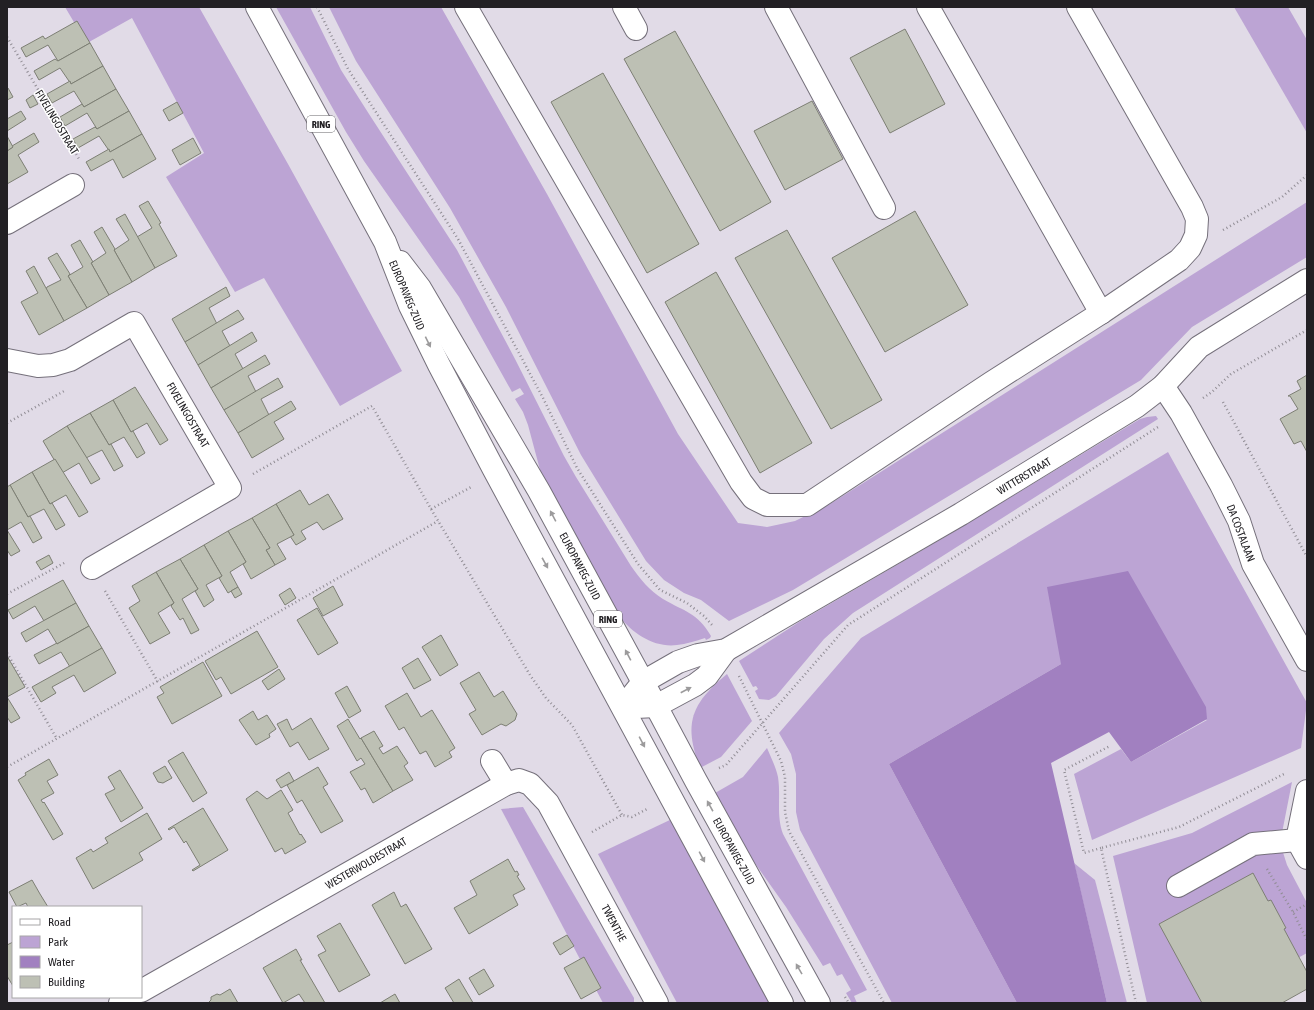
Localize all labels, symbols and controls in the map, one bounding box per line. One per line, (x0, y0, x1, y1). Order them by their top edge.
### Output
street label: FIVELINGOSTRAAT (33, 88, 81, 157)
road number: RING (307, 116, 335, 132)
street label: EUROPAWEG-ZUID (387, 258, 427, 332)
one-way arrow (424, 336, 431, 348)
street label: FIVELINGOSTRAAT (164, 380, 212, 450)
street label: WITTERSTRAAT (995, 455, 1053, 497)
street label: DA COSTALAAN (1225, 503, 1257, 563)
one-way arrow (549, 510, 556, 522)
street label: EUROPAWEG-ZUID (557, 530, 603, 602)
one-way arrow (542, 558, 548, 569)
road number: RING (594, 611, 622, 627)
one-way arrow (624, 649, 631, 661)
one-way arrow (681, 687, 692, 693)
one-way arrow (638, 736, 645, 748)
one-way arrow (706, 800, 713, 812)
street label: EUROPAWEG-ZUID (711, 815, 757, 887)
street label: WESTERWOLDESTRAAT (323, 835, 409, 891)
one-way arrow (699, 851, 706, 863)
street label: TWENTHE (599, 903, 629, 944)
legend (12, 906, 142, 998)
text: Road (48, 915, 71, 929)
text: Park (48, 935, 69, 949)
text: Water (48, 955, 75, 969)
one-way arrow (796, 963, 803, 975)
text: Building (48, 975, 86, 989)

